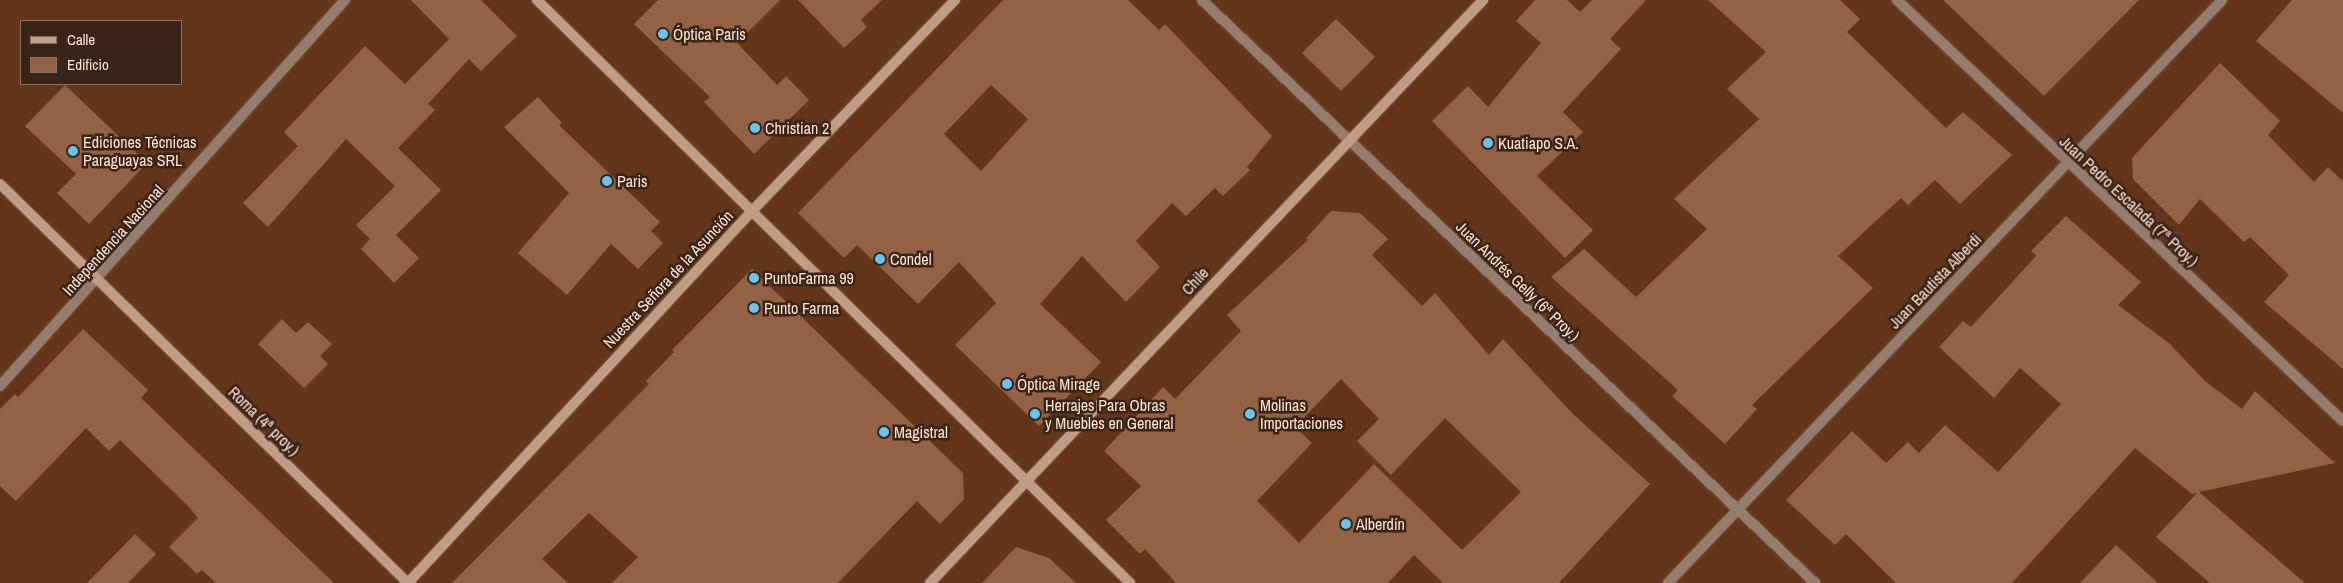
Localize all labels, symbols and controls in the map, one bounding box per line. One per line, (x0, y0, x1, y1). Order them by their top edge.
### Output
legend (20, 20, 182, 85)
place label: Óptica Paris (673, 24, 746, 44)
marker: Óptica Paris (657, 28, 669, 40)
text: Calle (67, 29, 95, 50)
text: Edificio (67, 54, 109, 75)
place label: Christian 2 (765, 118, 829, 138)
marker: Christian 2 (749, 122, 761, 134)
place label: Ediciones Técnicas Paraguayas SRL (83, 132, 197, 170)
street label: Juan Pedro Escalada (7ª Proy.) (2056, 132, 2202, 270)
place label: Kuatiapo S.A. (1498, 133, 1579, 153)
marker: Kuatiapo S.A. (1482, 137, 1494, 149)
marker: Ediciones Técnicas Paraguayas SRL (67, 145, 79, 157)
place label: Paris (617, 171, 648, 191)
marker: Paris (601, 175, 613, 187)
street label: Independencia Nacional (58, 181, 168, 299)
street label: Nuestra Señora de la Asunción (599, 206, 737, 352)
street label: Juan Andrés Gelly (6ª Proy.) (1452, 217, 1584, 345)
street label: Juan Bautista Alberdi (1885, 229, 1985, 333)
place label: Condel (890, 249, 932, 269)
marker: Condel (874, 253, 886, 265)
street label: Chile (1178, 263, 1212, 299)
place label: PuntoFarma 99 (764, 268, 854, 288)
marker: PuntoFarma 99 (748, 272, 760, 284)
place label: Punto Farma (764, 298, 839, 318)
marker: Punto Farma (748, 302, 760, 314)
place label: Óptica Mirage (1017, 374, 1100, 394)
marker: Óptica Mirage (1001, 378, 1013, 390)
street label: Roma (4ª proy.) (224, 382, 304, 460)
place label: Herrajes Para Obras y Muebles en General (1045, 395, 1173, 433)
place label: Molinas Importaciones (1260, 395, 1343, 433)
marker: Herrajes Para Obras y Muebles en General (1029, 408, 1041, 420)
marker: Molinas Importaciones (1244, 408, 1256, 420)
place label: Magistral (894, 422, 948, 442)
marker: Magistral (878, 426, 890, 438)
place label: Alberdín (1356, 514, 1405, 534)
marker: Alberdín (1340, 518, 1352, 530)

